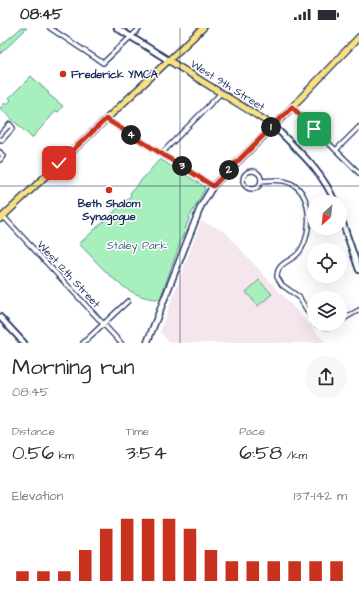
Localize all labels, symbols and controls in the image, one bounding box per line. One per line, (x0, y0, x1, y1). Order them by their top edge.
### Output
text: 08:45 (20, 4, 63, 25)
street label: West 9th Street (188, 56, 268, 115)
place label: Frederick YMCA (71, 67, 159, 82)
marker: Frederick YMCA (58, 69, 68, 79)
pin (297, 112, 331, 146)
pin: 1 (261, 117, 281, 137)
icon: arrive (303, 118, 325, 140)
text: 1 (270, 119, 272, 134)
pin: 4 (121, 125, 141, 145)
text: 4 (127, 127, 135, 142)
pin (42, 146, 76, 180)
icon: check (48, 152, 70, 174)
pin: 3 (172, 156, 192, 176)
text: 3 (179, 158, 185, 173)
pin: 2 (219, 160, 239, 180)
text: 2 (226, 162, 232, 177)
marker: Beth Shalom Synagogue (104, 185, 114, 195)
north arrow (307, 195, 347, 235)
map controls (307, 195, 347, 331)
place label: Beth Shalom Synagogue (78, 196, 141, 226)
street label: West 12th Street (34, 238, 104, 312)
park label: Staley Park (107, 238, 168, 254)
button: locate (307, 243, 347, 283)
button: layers (307, 291, 347, 331)
text: Morning run (12, 352, 135, 383)
button: share (305, 356, 347, 398)
text: 08:45 (12, 383, 49, 401)
text: Distance (12, 424, 55, 439)
text: Time (126, 424, 149, 439)
text: Pace (239, 424, 265, 439)
text: 0.56 (12, 439, 54, 467)
text: 3:54 (126, 439, 167, 467)
text: 6:58 (239, 439, 282, 467)
text: km (54, 448, 74, 463)
text: /km (282, 448, 307, 463)
text: Elevation (12, 487, 63, 505)
text: 137–142 m (293, 487, 347, 505)

